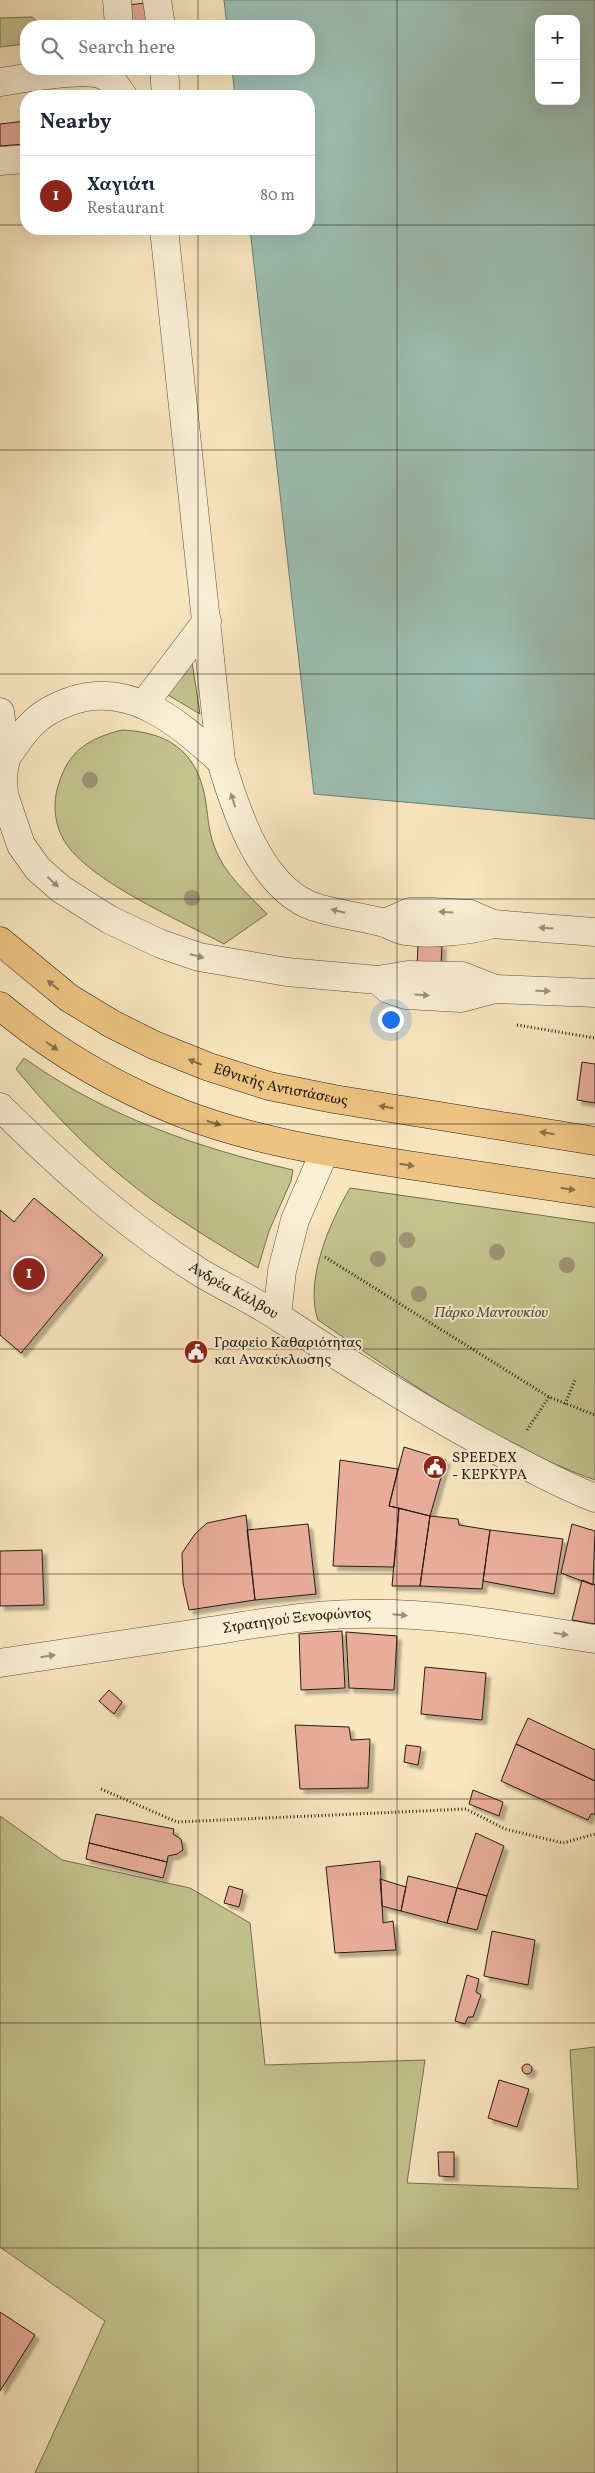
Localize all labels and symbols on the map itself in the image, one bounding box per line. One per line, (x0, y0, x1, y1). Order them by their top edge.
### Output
one-way arrow (228, 792, 236, 807)
one-way arrow (47, 876, 59, 888)
one-way arrow (330, 907, 345, 915)
one-way arrow (438, 908, 454, 916)
one-way arrow (538, 924, 554, 932)
one-way arrow (189, 952, 204, 960)
one-way arrow (46, 979, 59, 990)
one-way arrow (535, 987, 551, 995)
one-way arrow (415, 992, 431, 1000)
your location (378, 1007, 404, 1033)
one-way arrow (46, 1041, 59, 1051)
one-way arrow (188, 1057, 202, 1065)
street label: Εθνικής Αντιστάσεως (211, 1058, 350, 1112)
one-way arrow (378, 1103, 394, 1111)
one-way arrow (207, 1120, 222, 1128)
one-way arrow (538, 1129, 554, 1137)
one-way arrow (399, 1161, 415, 1169)
one-way arrow (560, 1185, 576, 1193)
pin: 1 (13, 1255, 45, 1293)
street label: Ανδρέα Κάλβου (184, 1257, 282, 1325)
park label: Πάρκο Μαντουκίου (434, 1303, 549, 1324)
place label: Γραφείο Καθαριότητας και Ανακύκλωσης (214, 1333, 362, 1371)
public building icon: Γραφείο Καθαριότητας και Ανακύκλωσης (183, 1339, 209, 1365)
place label: SPEEDEX - ΚΕΡΚΥΡΑ (452, 1448, 527, 1486)
public building icon: SPEEDEX - ΚΕΡΚΥΡΑ (422, 1454, 448, 1480)
street label: Στρατηγού Ξενοφώντος (221, 1603, 372, 1639)
one-way arrow (392, 1611, 408, 1619)
one-way arrow (554, 1630, 570, 1638)
one-way arrow (41, 1652, 57, 1660)

